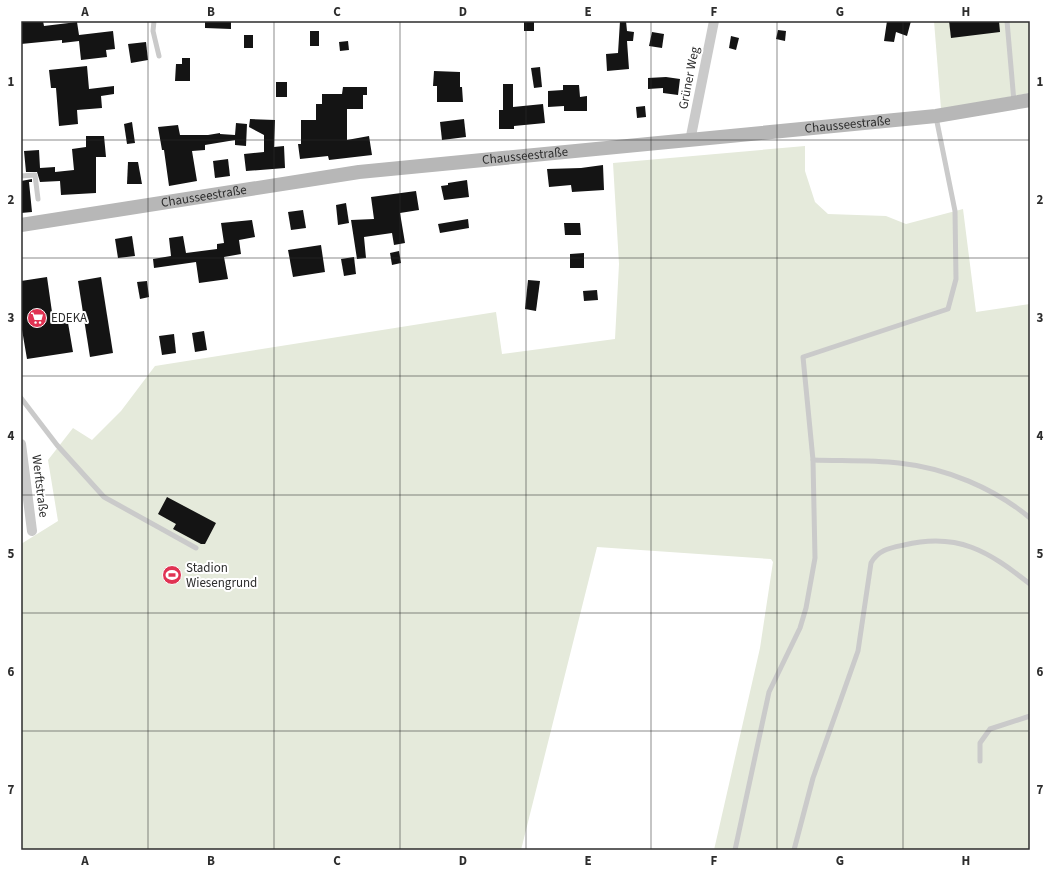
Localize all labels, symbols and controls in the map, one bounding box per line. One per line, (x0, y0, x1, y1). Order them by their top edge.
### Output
text: A (80, 3, 89, 21)
text: B (207, 3, 215, 21)
text: C (333, 3, 341, 21)
text: D (459, 3, 467, 21)
text: E (584, 3, 592, 21)
text: F (711, 3, 718, 21)
text: G (836, 3, 844, 21)
text: H (962, 3, 970, 21)
street label: Grüner Weg (674, 45, 704, 111)
text: 1 (8, 73, 15, 91)
text: 1 (1037, 73, 1044, 91)
street label: Chausseestraße (804, 111, 891, 138)
street label: Chausseestraße (481, 143, 569, 169)
street label: Chausseestraße (160, 181, 248, 212)
text: 2 (8, 191, 15, 209)
text: 2 (1037, 191, 1044, 209)
supermarket icon: EDEKA (26, 307, 48, 329)
text: 3 (8, 309, 15, 327)
place label: EDEKA (51, 309, 88, 327)
text: 3 (1037, 309, 1044, 327)
text: 4 (8, 427, 15, 445)
text: 4 (1037, 427, 1044, 445)
street label: Werftstraße (27, 454, 53, 518)
text: 5 (8, 545, 15, 563)
text: 5 (1037, 545, 1044, 563)
place label: Stadion Wiesengrund (186, 559, 257, 592)
sports icon: Stadion Wiesengrund (161, 564, 183, 586)
text: 6 (8, 663, 15, 681)
text: 6 (1037, 663, 1044, 681)
text: 7 (8, 781, 15, 799)
text: 7 (1037, 781, 1044, 799)
text: A (80, 852, 89, 870)
text: B (207, 852, 215, 870)
text: C (333, 852, 341, 870)
text: D (459, 852, 467, 870)
text: E (584, 852, 592, 870)
text: F (711, 852, 718, 870)
text: G (836, 852, 844, 870)
text: H (962, 852, 970, 870)

